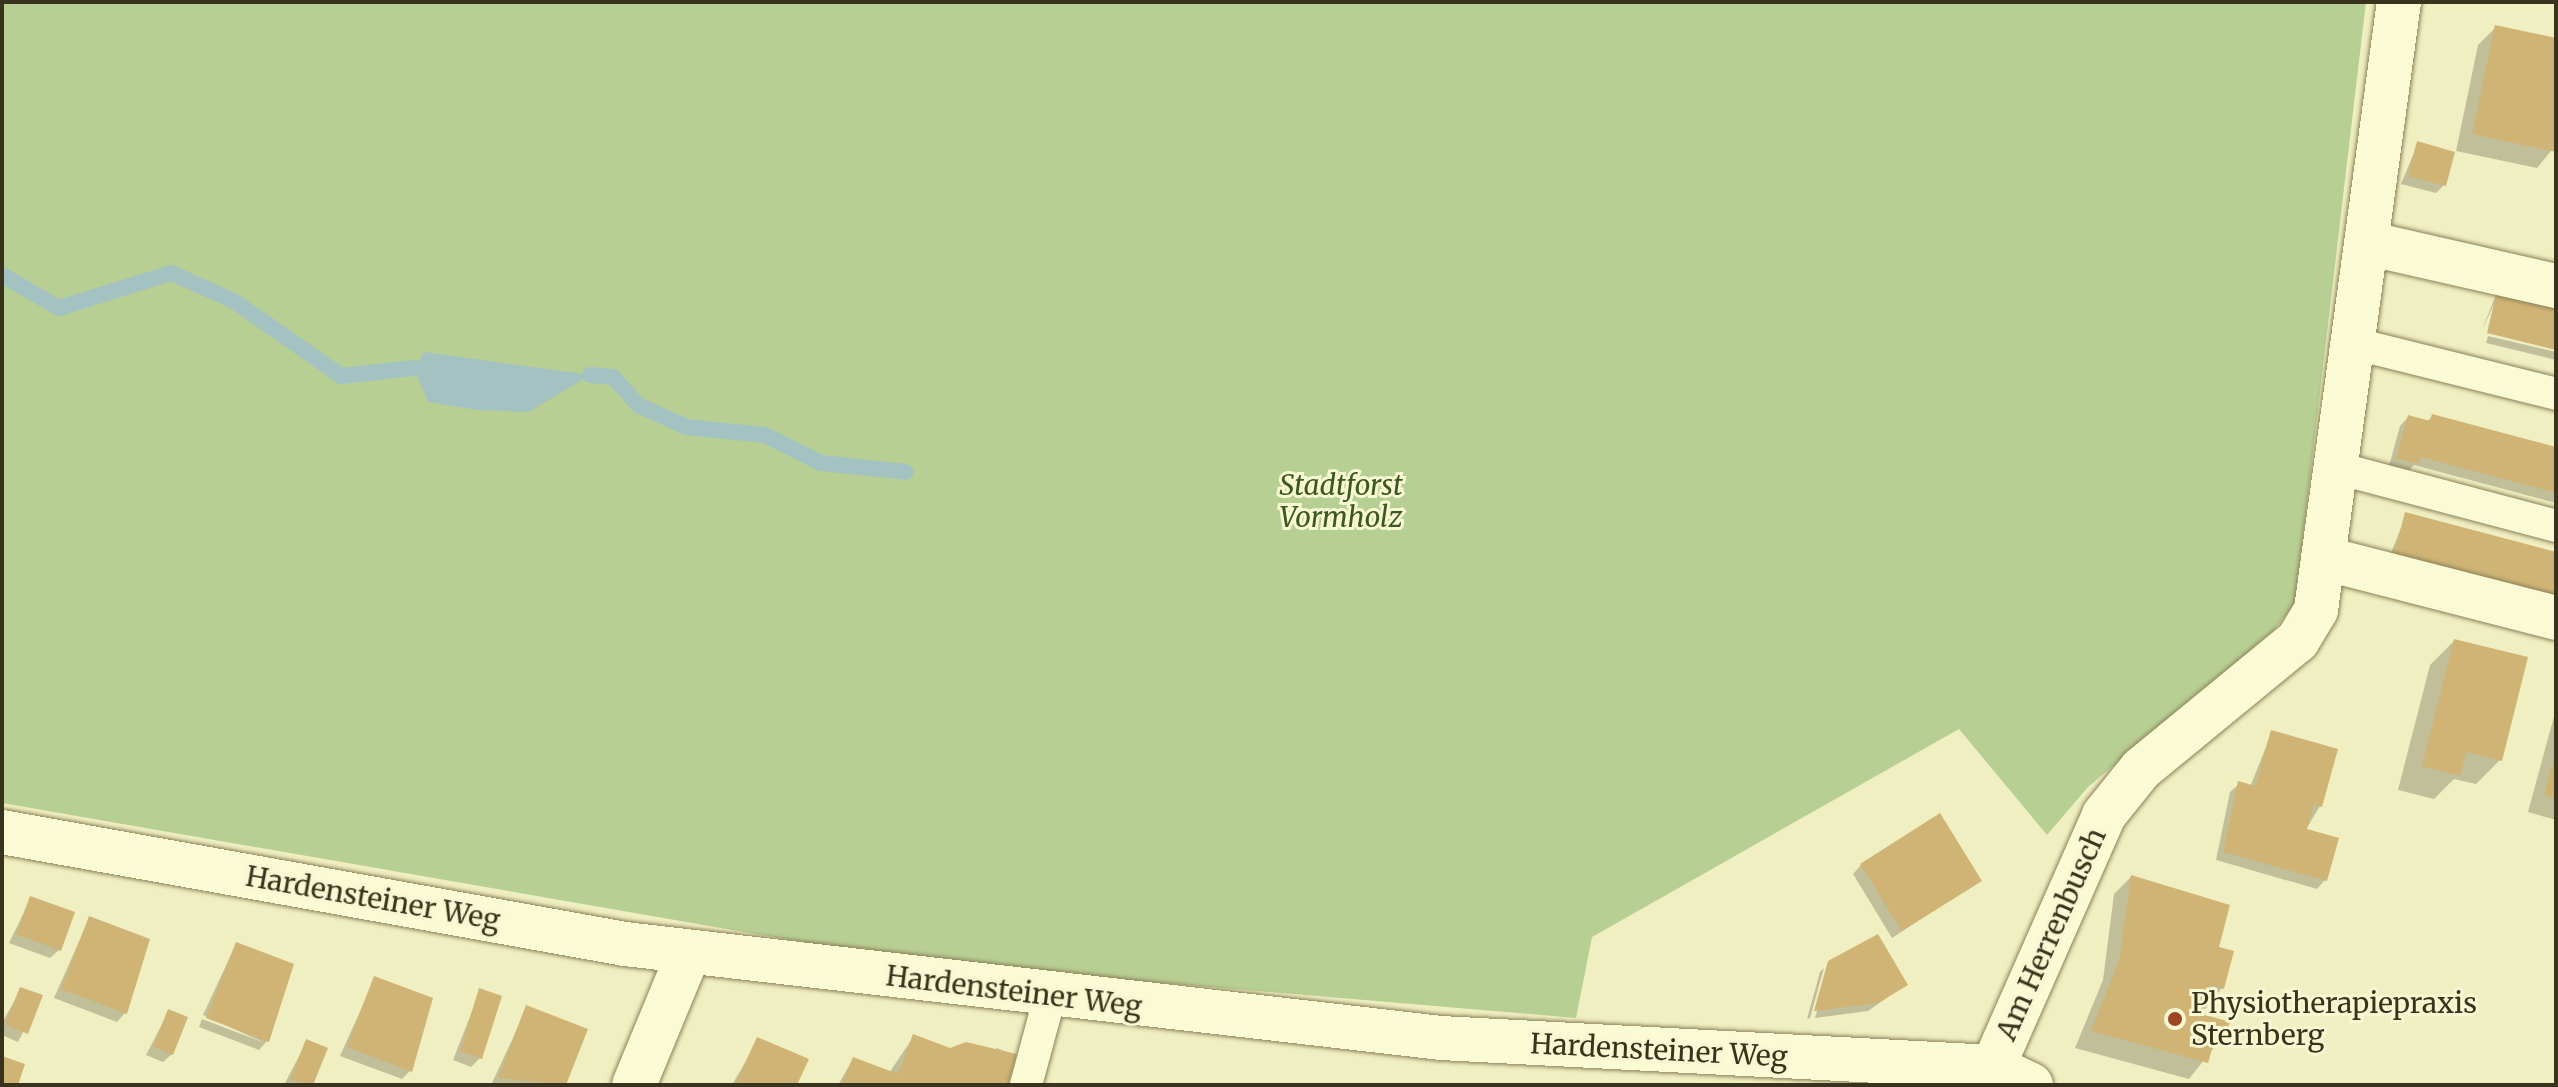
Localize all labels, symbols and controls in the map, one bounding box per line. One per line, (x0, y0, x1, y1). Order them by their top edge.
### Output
park label: Stadtforst Vormholz (1279, 468, 1403, 534)
street label: Am Herrenbusch (1989, 823, 2113, 1045)
street label: Hardensteiner Weg (243, 859, 503, 937)
street label: Hardensteiner Weg (884, 959, 1144, 1023)
place label: Physiotherapiepraxis Sternberg (2191, 986, 2477, 1052)
marker: Physiotherapiepraxis Sternberg (2166, 1010, 2184, 1028)
street label: Hardensteiner Weg (1529, 1026, 1789, 1074)

